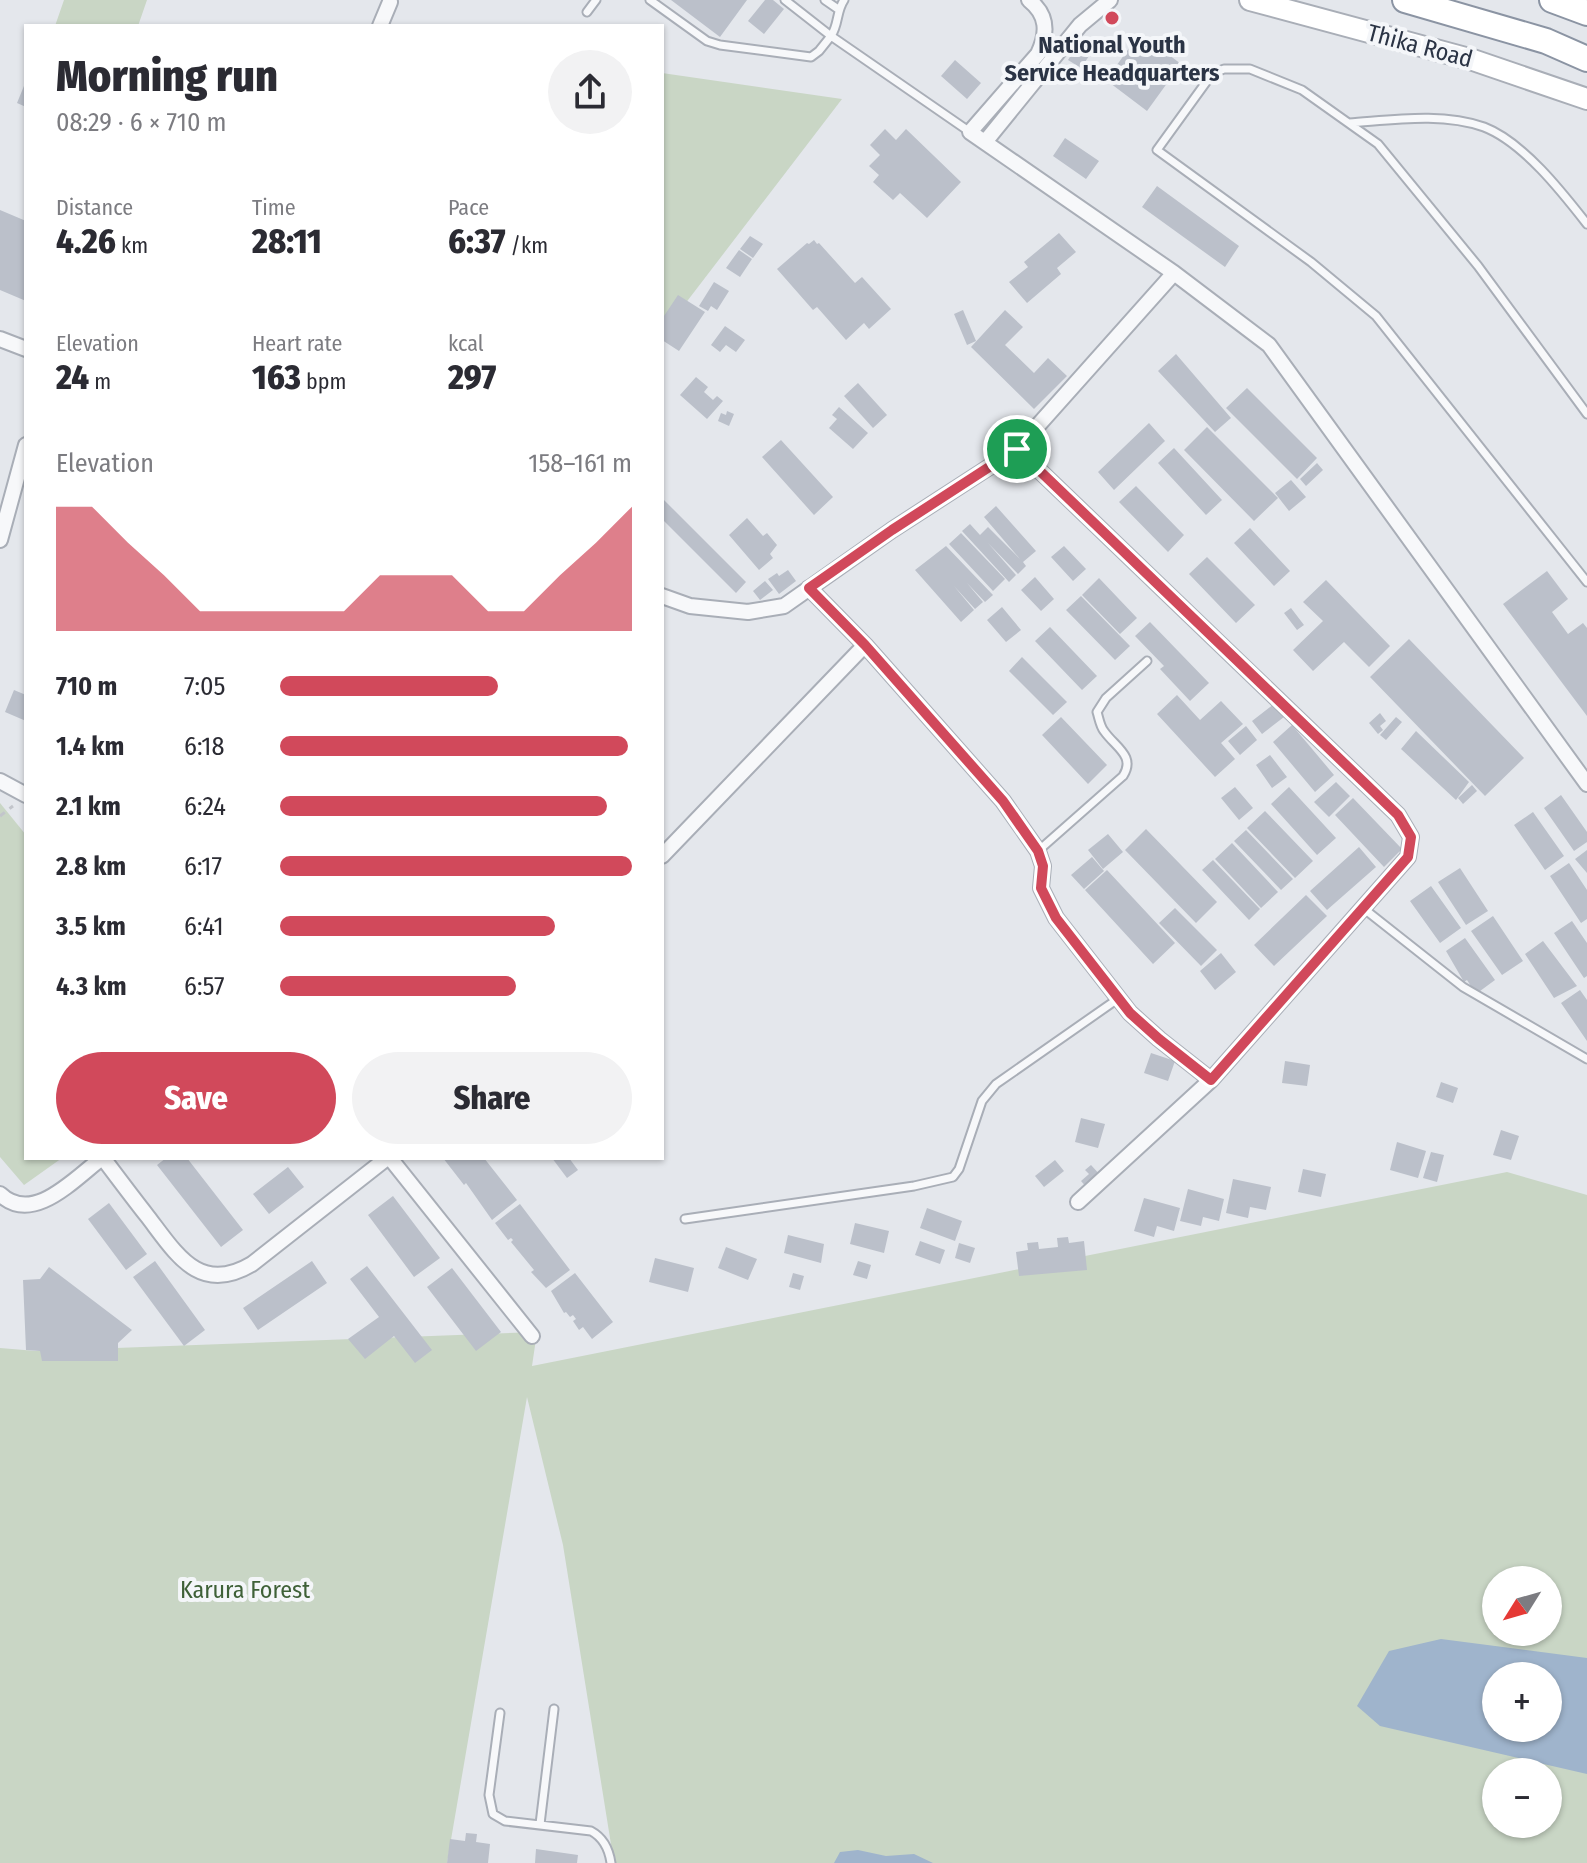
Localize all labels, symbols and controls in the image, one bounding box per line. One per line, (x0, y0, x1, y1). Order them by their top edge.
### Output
marker: National Youth Service Headquarters (1103, 9, 1121, 27)
street label: Thika Road (1364, 19, 1476, 73)
place label: National Youth Service Headquarters (1005, 31, 1220, 87)
text: Morning run (56, 50, 278, 103)
button: share (548, 50, 632, 134)
text: 08:29 · 6 × 710 m (56, 107, 227, 138)
text: Distance (56, 194, 133, 221)
text: Time (252, 194, 296, 221)
text: Pace (448, 194, 489, 221)
text: 4.26 (56, 221, 116, 262)
text: 28:11 (252, 221, 322, 262)
text: 6:37 (448, 221, 505, 262)
text: km (116, 232, 148, 259)
text: /km (505, 232, 548, 259)
text: Elevation (56, 330, 139, 357)
text: Heart rate (252, 330, 342, 357)
text: kcal (448, 330, 484, 357)
text: 24 (56, 357, 89, 398)
text: 163 (252, 357, 301, 398)
text: 297 (448, 357, 496, 398)
text: m (89, 368, 111, 395)
text: bpm (301, 368, 346, 395)
pin (983, 415, 1051, 483)
icon: arrive (995, 427, 1039, 471)
text: Elevation (56, 448, 154, 479)
text: 158–161 m (528, 448, 632, 479)
text: 710 m (56, 671, 117, 702)
text: 7:05 (184, 671, 226, 702)
text: 1.4 km (56, 731, 124, 762)
text: 6:18 (184, 731, 224, 762)
text: 2.1 km (56, 791, 121, 822)
text: 6:24 (184, 791, 226, 822)
text: 2.8 km (56, 851, 126, 882)
text: 6:17 (184, 851, 222, 882)
text: 3.5 km (56, 911, 126, 942)
text: 6:41 (184, 911, 224, 942)
text: 4.3 km (56, 971, 127, 1002)
text: 6:57 (184, 971, 224, 1002)
button: Save (56, 1052, 336, 1144)
button: Share (352, 1052, 632, 1144)
north arrow (1482, 1566, 1562, 1646)
map controls (1482, 1566, 1562, 1838)
park label: Karura Forest (180, 1576, 310, 1604)
button: + (1482, 1662, 1562, 1742)
button: − (1482, 1758, 1562, 1838)

